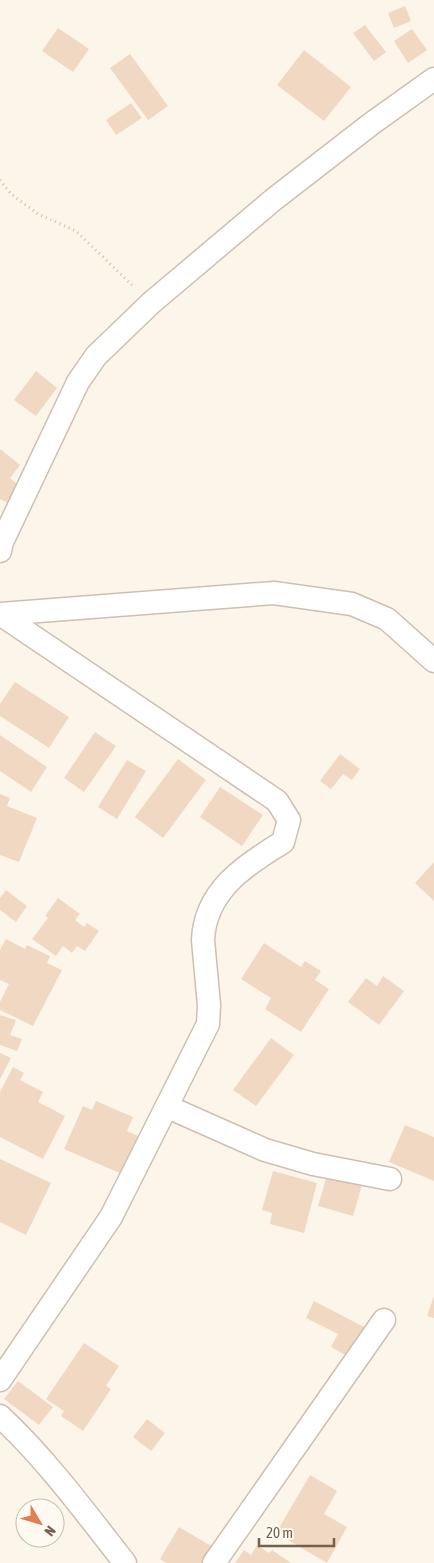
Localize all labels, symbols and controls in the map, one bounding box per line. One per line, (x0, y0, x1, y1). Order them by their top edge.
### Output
north arrow (15, 1498, 65, 1548)
scale bar (259, 1516, 334, 1548)
text: N (41, 1523, 59, 1539)
text: 20 m (266, 1524, 293, 1541)

